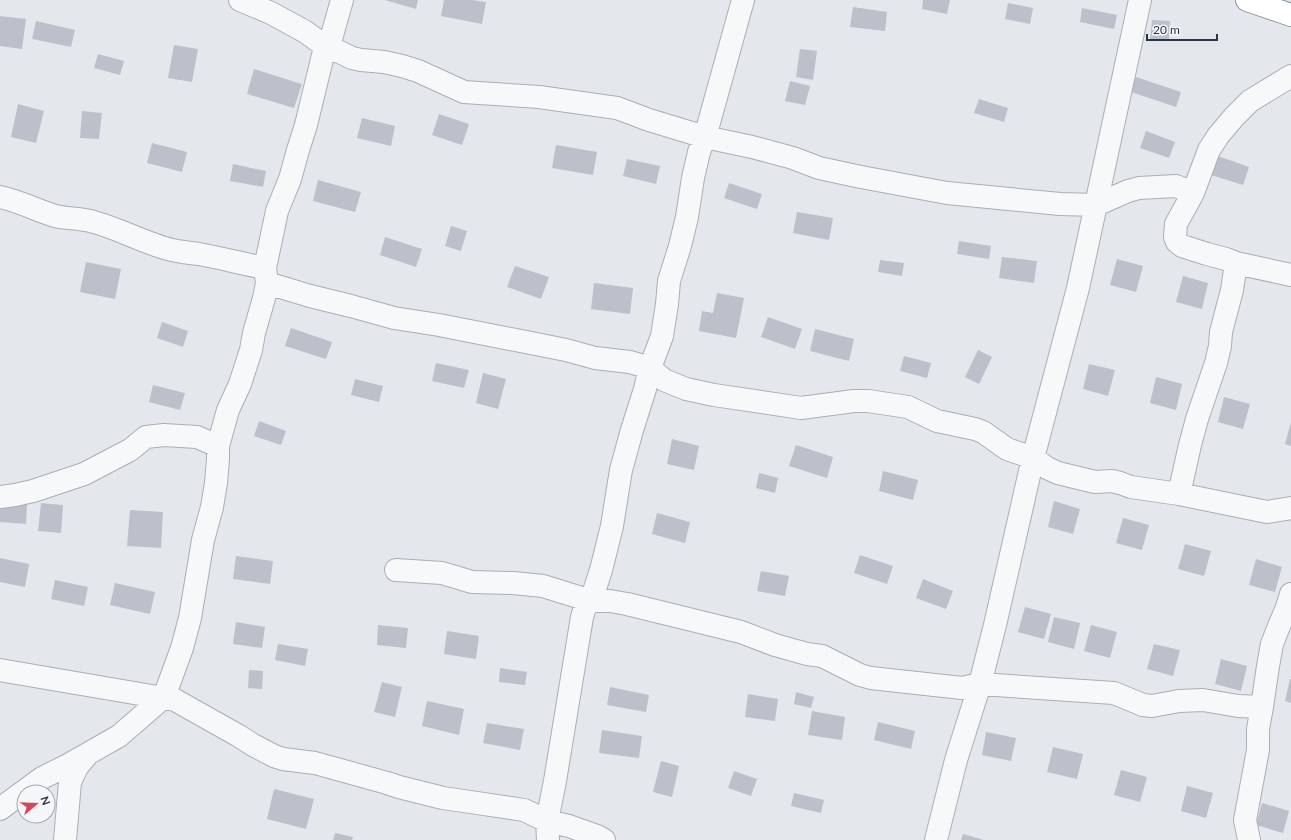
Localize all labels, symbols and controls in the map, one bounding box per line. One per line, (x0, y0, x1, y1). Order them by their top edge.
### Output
scale bar (1147, 16, 1217, 42)
text: 20 m (1153, 22, 1180, 37)
north arrow (16, 784, 56, 824)
text: N (38, 794, 53, 807)

